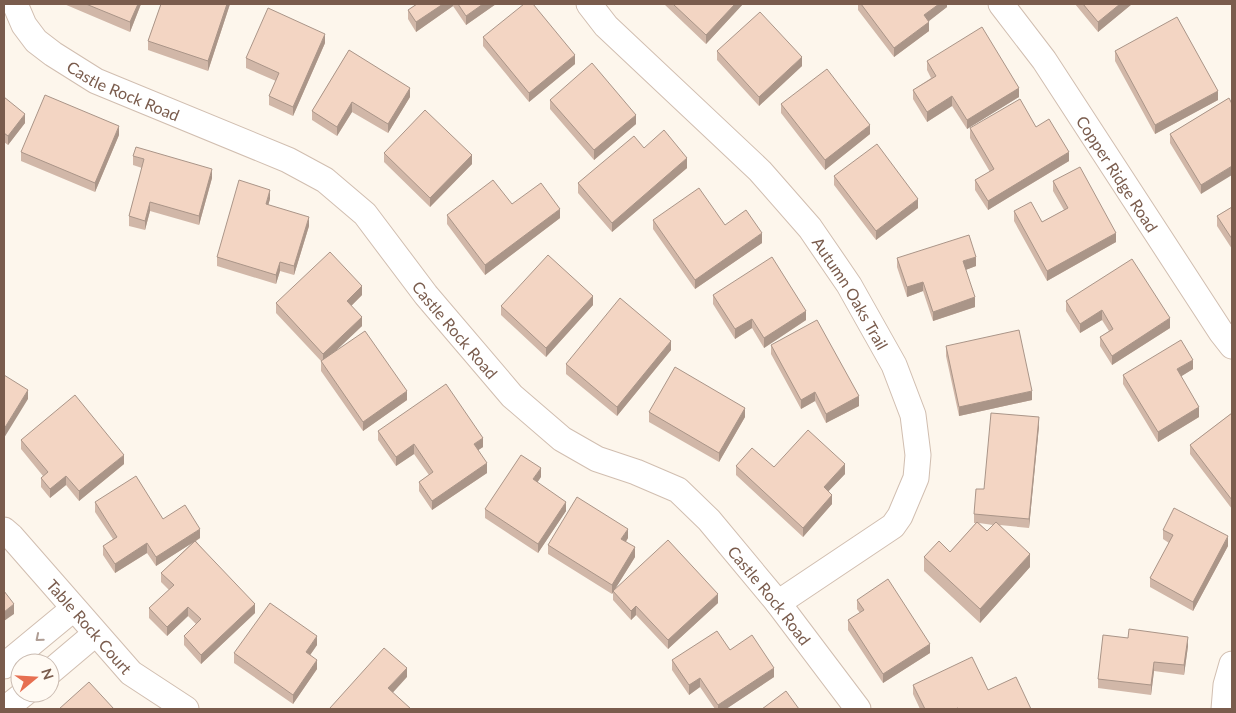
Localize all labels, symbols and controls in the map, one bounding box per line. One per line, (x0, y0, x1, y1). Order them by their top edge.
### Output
street label: Castle Rock Road (64, 56, 183, 124)
street label: Copper Ridge Road (1073, 112, 1163, 235)
street label: Autumn Oaks Trail (809, 233, 893, 353)
street label: Castle Rock Road (409, 277, 502, 382)
street label: Castle Rock Road (725, 541, 815, 648)
street label: Table Rock Court (43, 575, 137, 677)
one-way arrow (35, 632, 44, 641)
north arrow (10, 653, 60, 703)
text: N (38, 666, 58, 682)

